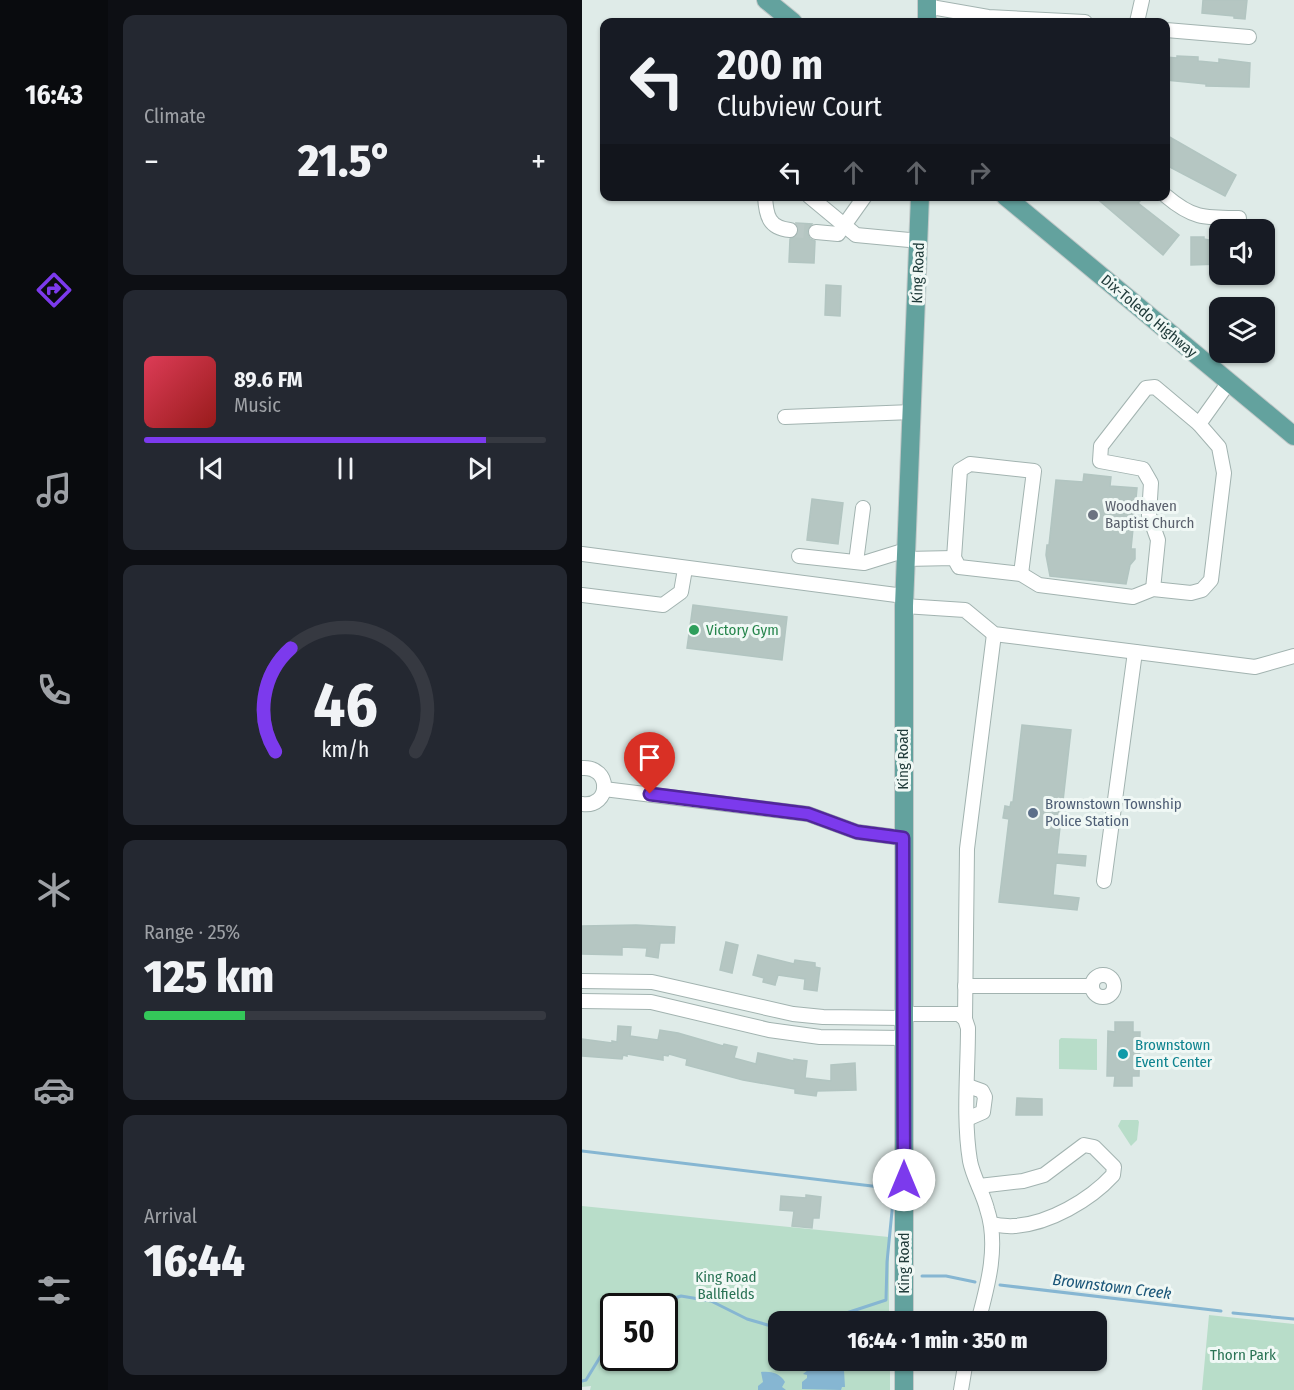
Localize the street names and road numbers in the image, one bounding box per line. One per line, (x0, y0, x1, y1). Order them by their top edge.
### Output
street label: King Road (908, 242, 928, 304)
street label: Dix-Toledo Highway (1097, 271, 1201, 361)
street label: King Road (894, 728, 912, 790)
street label: King Road (895, 1232, 913, 1294)

